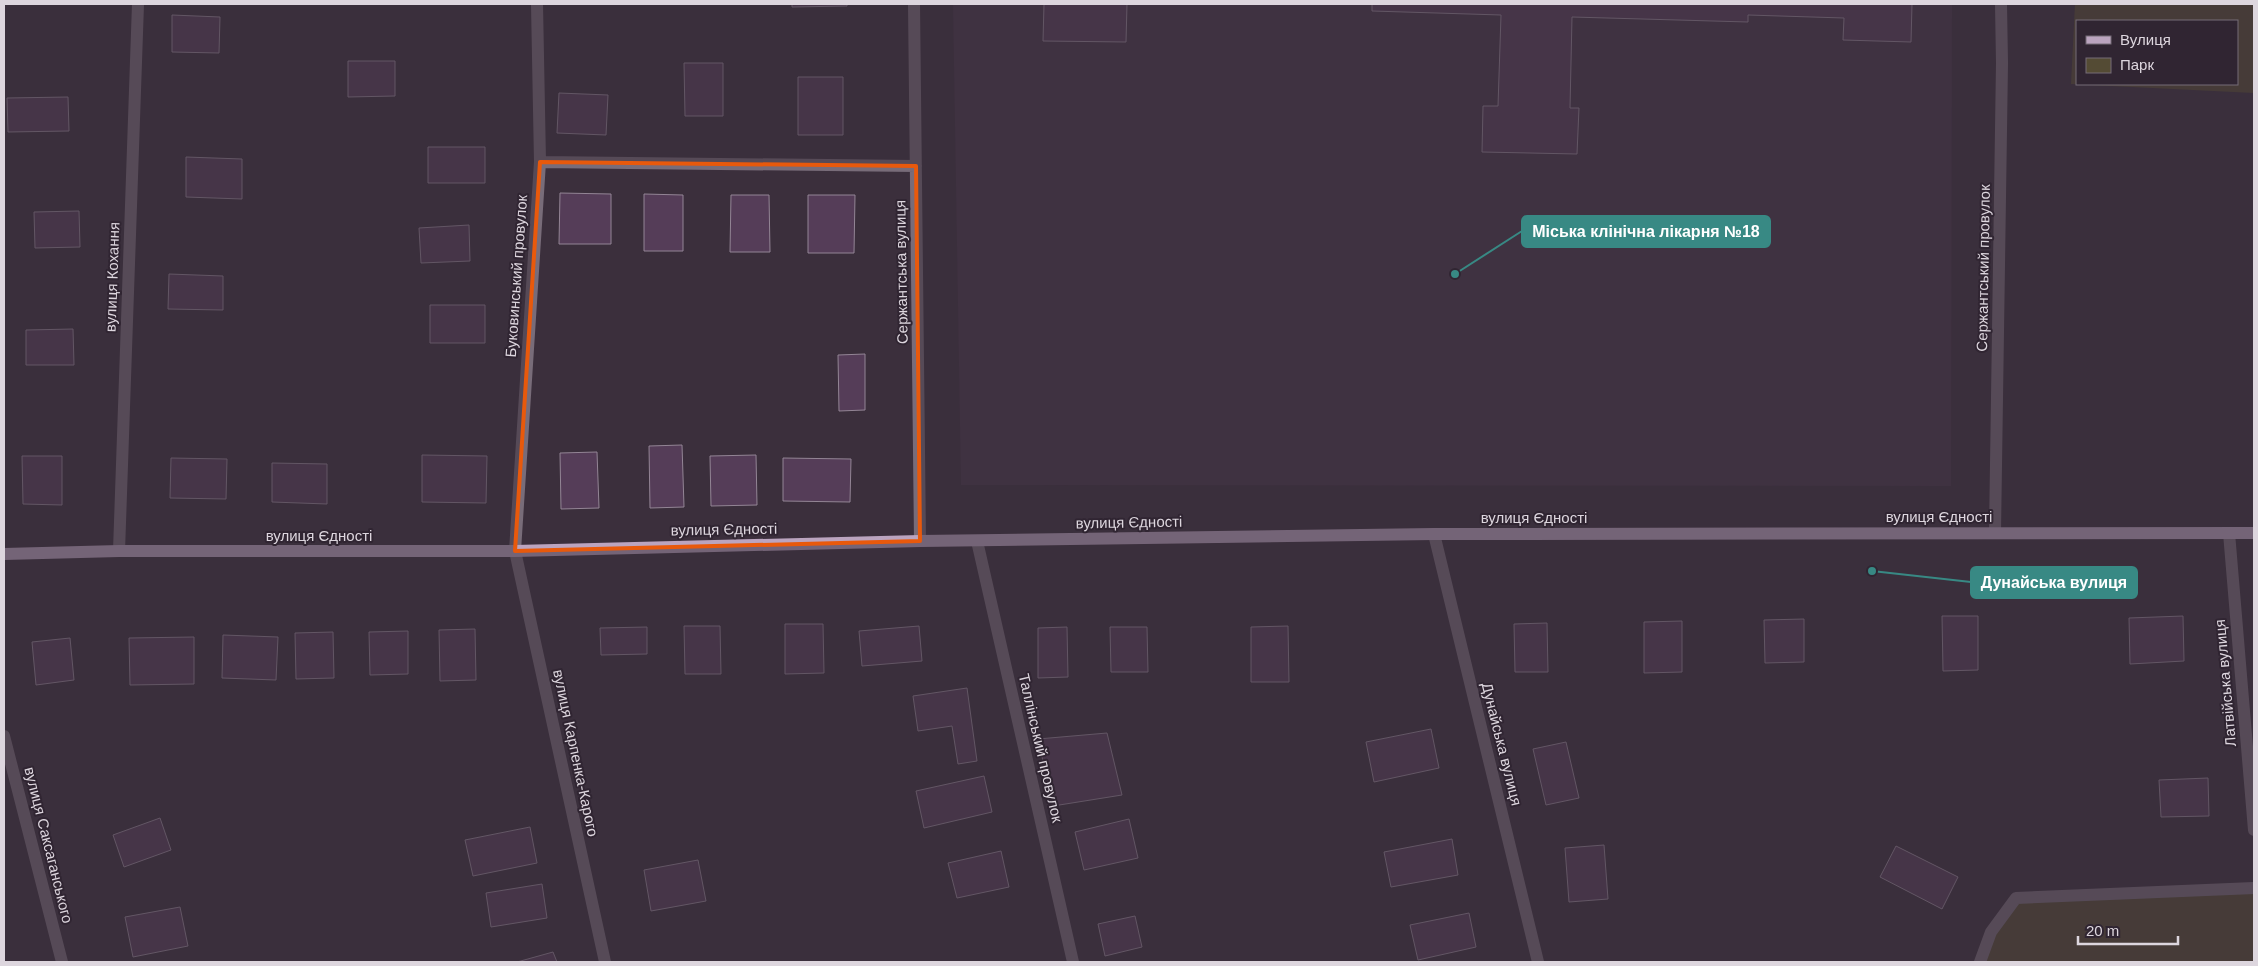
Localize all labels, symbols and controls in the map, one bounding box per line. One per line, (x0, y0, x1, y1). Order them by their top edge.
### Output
legend (2076, 20, 2238, 85)
text: Вулиця (2120, 31, 2171, 48)
text: Парк (2120, 56, 2154, 73)
street label: Сержантський провулок (1973, 184, 1993, 352)
street label: Буковинський провулок (502, 194, 530, 358)
street label: Сержантська вулиця (891, 200, 911, 344)
callout: Міська клінічна лікарня №18 (1522, 216, 1770, 247)
street label: вулиця Кохання (102, 222, 122, 332)
text: Міська клінічна лікарня №18 (1532, 223, 1760, 240)
street label: вулиця Єдності (1886, 508, 1992, 525)
street label: вулиця Єдності (1481, 509, 1587, 526)
street label: вулиця Єдності (1076, 513, 1182, 531)
street label: вулиця Єдності (671, 520, 777, 538)
street label: вулиця Єдності (266, 527, 372, 544)
callout: Дунайська вулиця (1971, 567, 2137, 598)
text: Дунайська вулиця (1981, 574, 2127, 591)
street label: Латвійська вулиця (2211, 619, 2239, 747)
street label: вулиця Карпенка-Карого (550, 668, 602, 838)
street label: Таллінський провулок (1016, 672, 1066, 824)
street label: Дунайська вулиця (1478, 681, 1526, 807)
street label: вулиця Саксаганського (21, 765, 77, 925)
scale bar (2078, 914, 2178, 946)
text: 20 m (2086, 922, 2119, 939)

